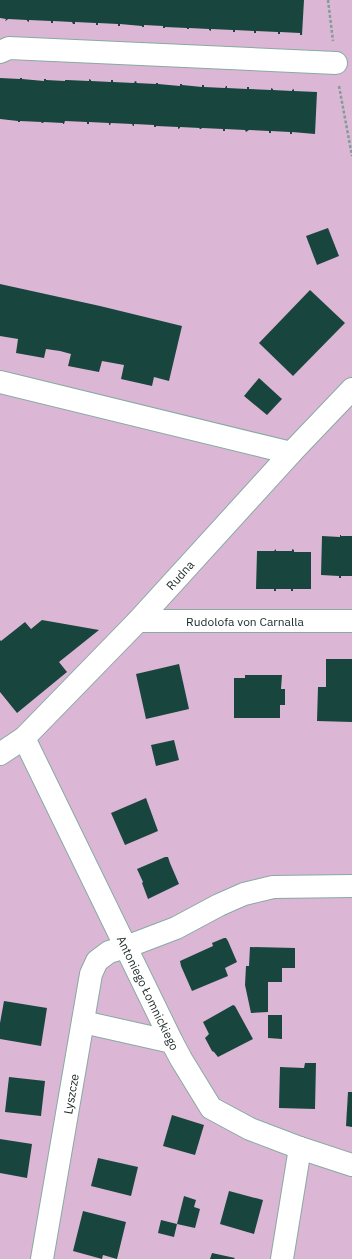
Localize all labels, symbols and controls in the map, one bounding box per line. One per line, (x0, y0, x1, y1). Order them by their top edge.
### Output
street label: Rudna (163, 557, 198, 593)
street label: Rudolofa von Carnalla (186, 614, 304, 629)
street label: Antoniego Łomnickiego (114, 933, 182, 1053)
street label: Lyszcze (60, 1072, 82, 1115)

